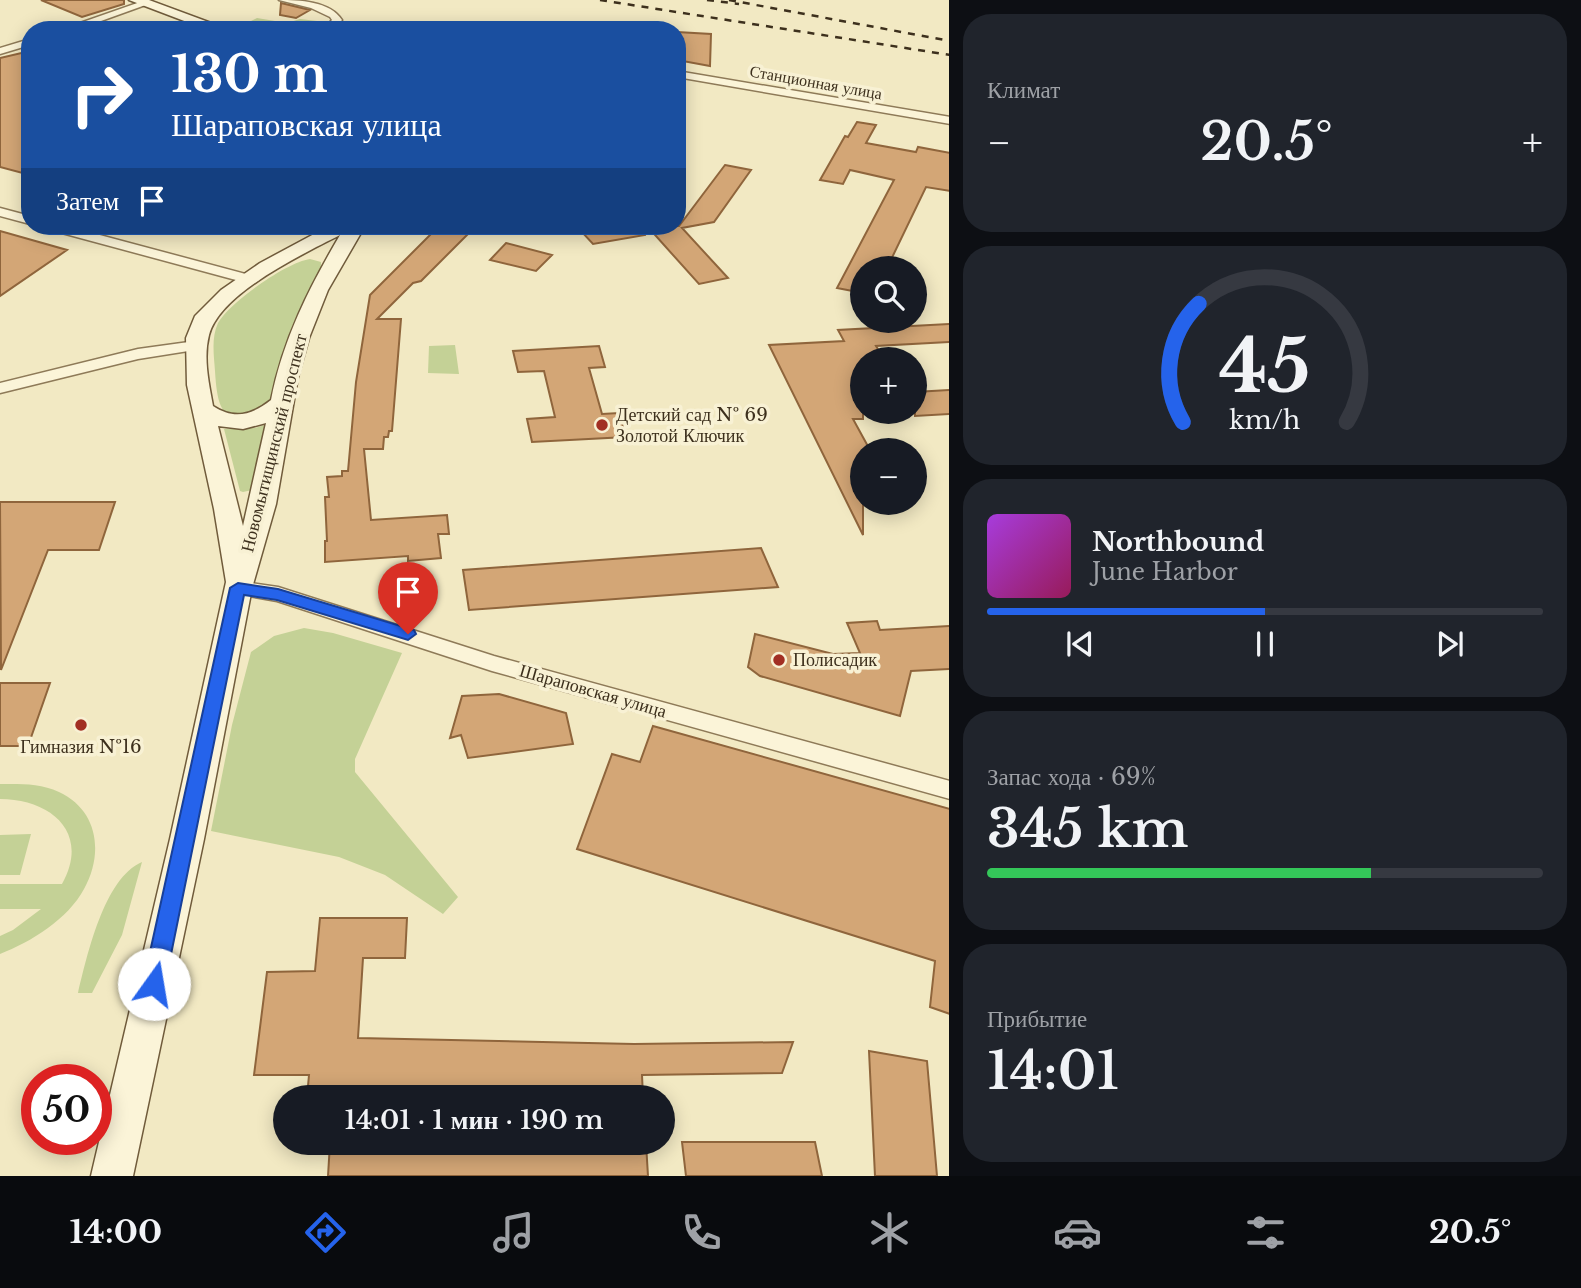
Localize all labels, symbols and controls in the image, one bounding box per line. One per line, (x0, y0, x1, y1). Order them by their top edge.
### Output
text: 130 m (171, 44, 328, 105)
icon: right (56, 49, 147, 140)
street label: Станционная улица (748, 61, 884, 103)
text: Климат (987, 76, 1060, 104)
text: Шараповская улица (171, 105, 442, 145)
text: 20.5° (1200, 110, 1333, 174)
text: − (987, 119, 1011, 166)
text: + (1522, 119, 1543, 166)
icon: arrive (133, 182, 171, 220)
text: Затем (56, 185, 119, 217)
map controls (850, 256, 927, 515)
button: search (850, 256, 927, 333)
text: 45 (1219, 321, 1311, 412)
street label: Новомытищинский проспект (236, 331, 312, 555)
button: + (850, 347, 927, 424)
place label: Детский сад № 69 Золотой Ключик (616, 404, 768, 447)
text: km/h (1230, 404, 1300, 435)
marker: Детский сад № 69 Золотой Ключик (594, 417, 610, 433)
button: − (850, 438, 927, 515)
text: Northbound (1092, 526, 1264, 558)
text: June Harbor (1092, 558, 1238, 586)
pin (378, 562, 438, 634)
icon: arrive (389, 573, 427, 611)
icon: previous (1061, 625, 1099, 663)
icon: pause (1246, 625, 1284, 663)
icon: next (1431, 625, 1469, 663)
place label: Полисадик (793, 649, 877, 671)
marker: Полисадик (771, 652, 787, 668)
street label: Шараповская улица (517, 659, 669, 723)
marker: Гимназия №16 (73, 717, 89, 733)
place label: Гимназия №16 (20, 736, 142, 758)
text: Запас хода · 69% (987, 763, 1156, 791)
text: 345 km (987, 797, 1188, 861)
position arrow (117, 947, 191, 1021)
text: Прибытие (987, 1005, 1087, 1033)
text: 14:01 (987, 1039, 1119, 1103)
speed limit sign: 50 (21, 1064, 112, 1155)
text: 14:01 · 1 мин · 190 m (345, 1104, 603, 1136)
icon: directions (301, 1208, 350, 1257)
icon: music (489, 1208, 538, 1257)
icon: phone (677, 1208, 726, 1257)
icon: climate (865, 1208, 914, 1257)
icon: car (1053, 1208, 1102, 1257)
icon: filters (1241, 1208, 1290, 1257)
text: 14:00 (69, 1212, 162, 1252)
text: 20.5° (1429, 1212, 1511, 1252)

